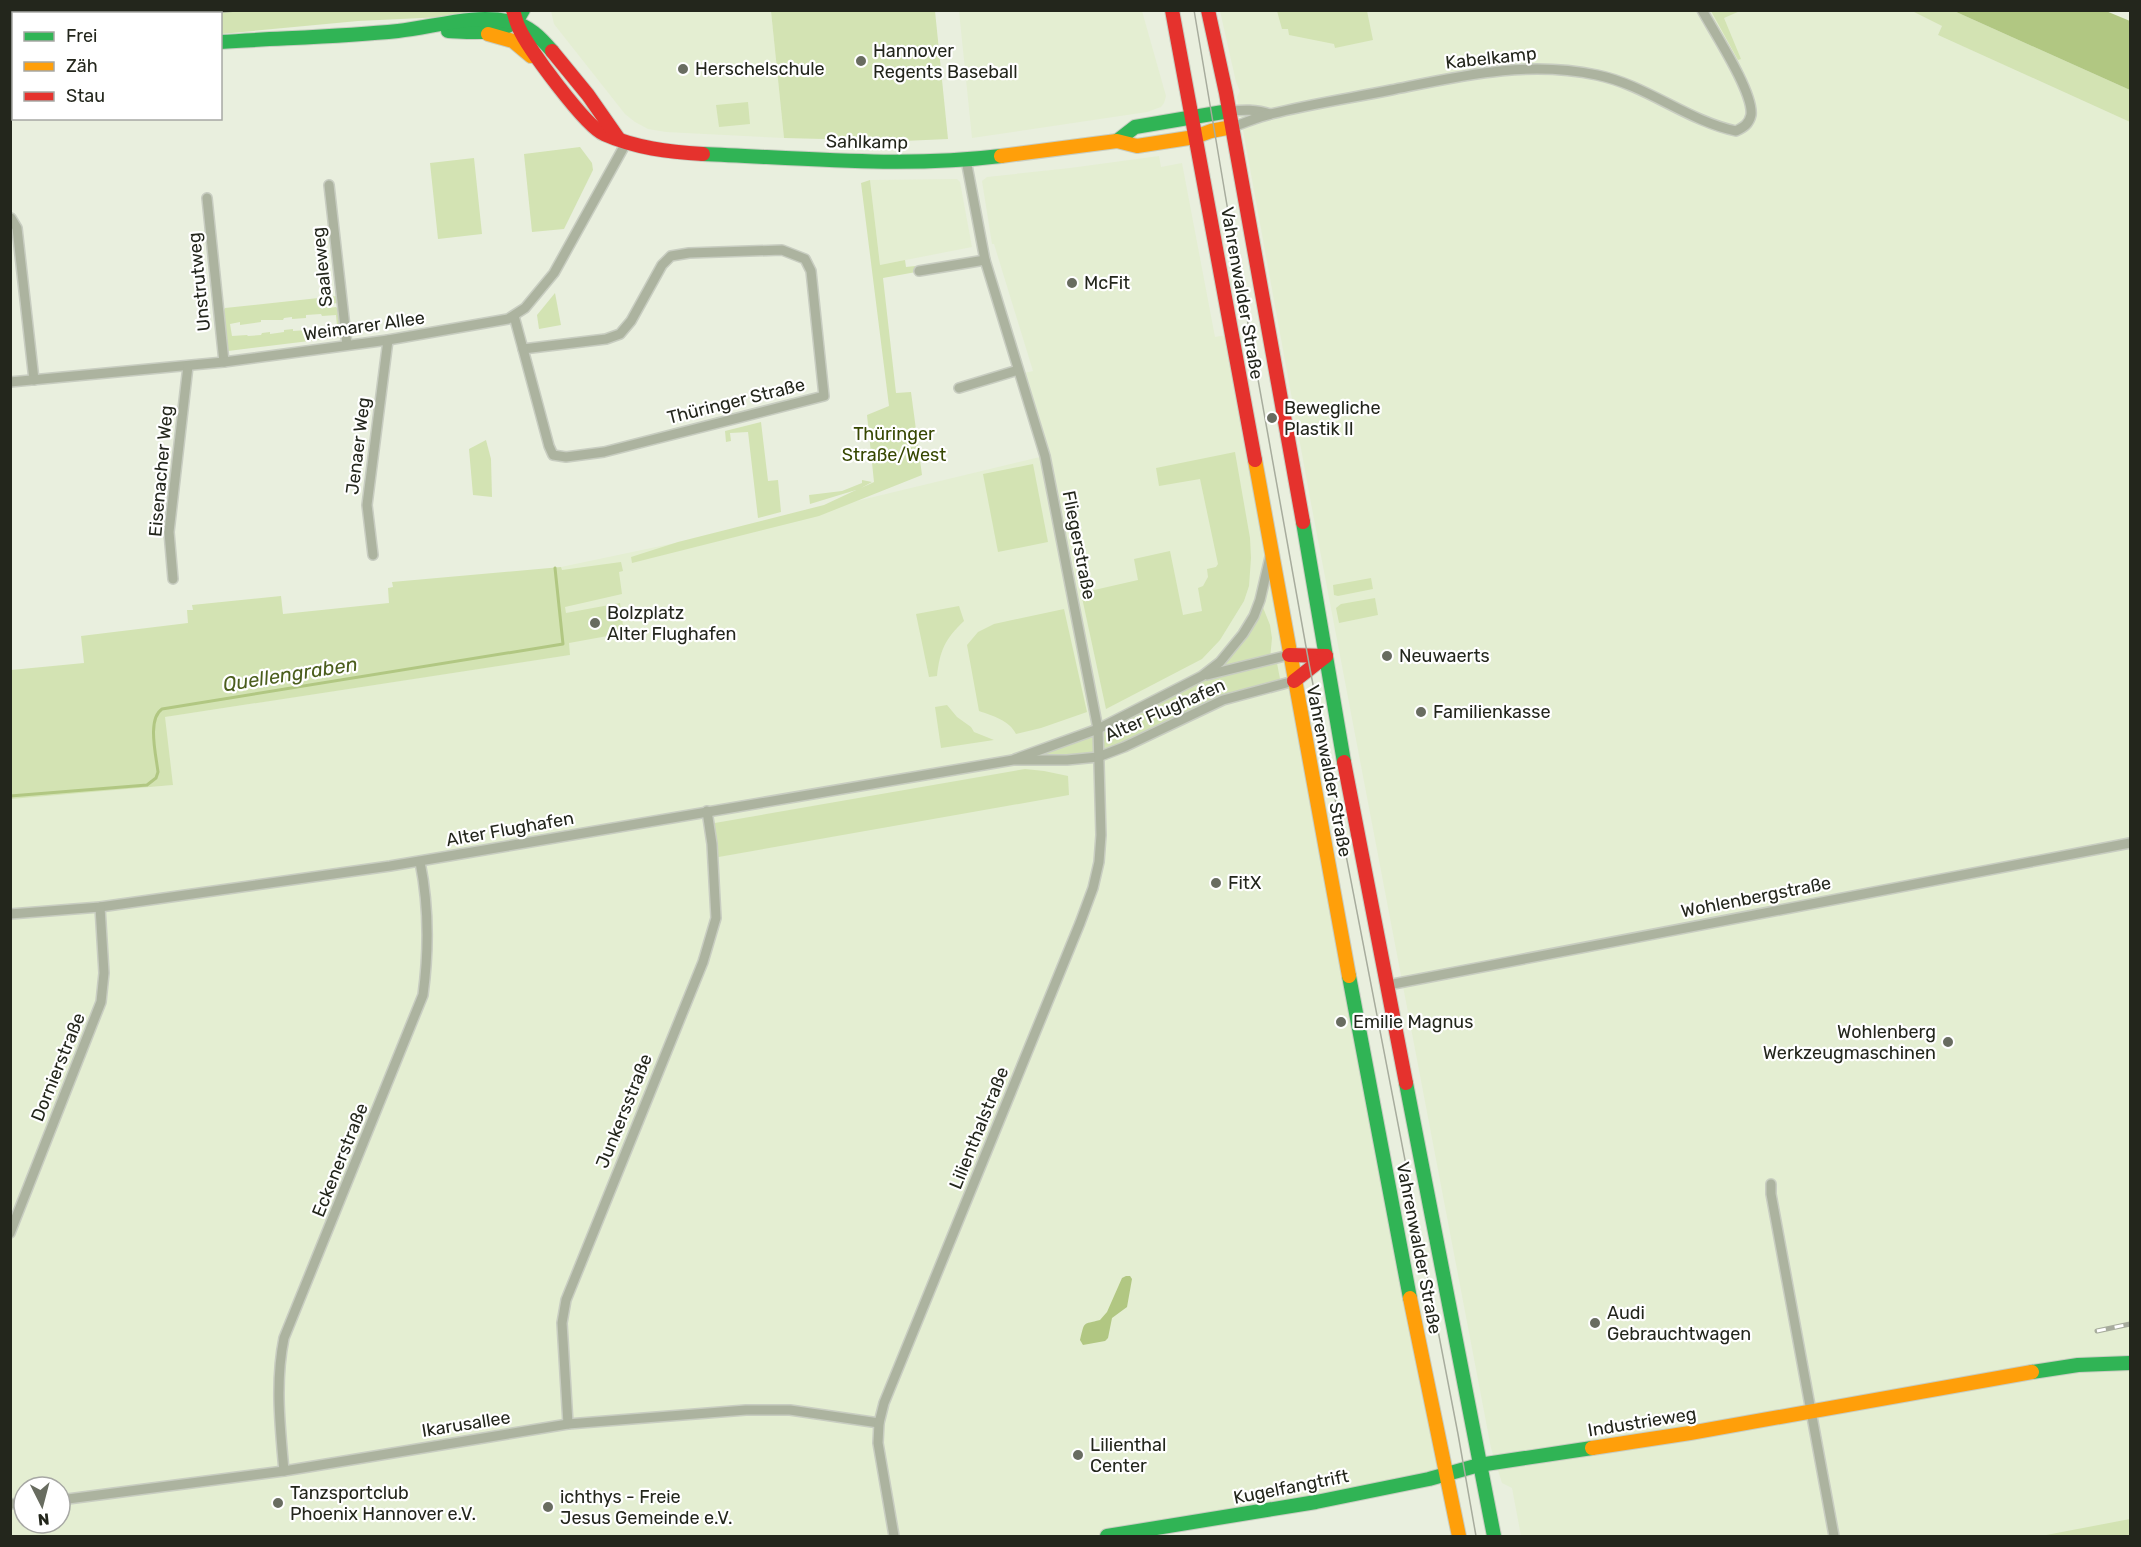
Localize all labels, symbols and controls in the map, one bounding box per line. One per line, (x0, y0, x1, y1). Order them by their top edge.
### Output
legend (12, 12, 222, 120)
text: Frei (66, 25, 97, 47)
place label: Hannover Regents Baseball (873, 40, 1018, 83)
street label: Kabelkamp (1444, 42, 1538, 74)
marker: Hannover Regents Baseball (854, 54, 868, 68)
text: Zäh (66, 55, 98, 77)
place label: Herschelschule (695, 58, 825, 80)
marker: Herschelschule (676, 62, 690, 76)
text: Stau (66, 85, 105, 107)
street label: Sahlkamp (826, 130, 908, 154)
street label: Vahrenwalder Straße (1216, 205, 1268, 381)
street label: Saaleweg (307, 226, 337, 308)
street label: Unstrutweg (183, 231, 215, 333)
place label: McFit (1084, 272, 1130, 294)
marker: McFit (1065, 276, 1079, 290)
street label: Weimarer Allee (302, 307, 426, 345)
street label: Thüringer Straße (665, 373, 807, 429)
street label: Jenaer Weg (341, 396, 375, 496)
place label: Bewegliche Plastik II (1284, 397, 1381, 440)
street label: Eisenacher Weg (144, 404, 178, 538)
marker: Bewegliche Plastik II (1265, 411, 1279, 425)
park label: Thüringer Straße/West (842, 423, 946, 466)
street label: Fliegerstraße (1058, 489, 1100, 601)
place label: Bolzplatz Alter Flughafen (607, 602, 736, 645)
marker: Bolzplatz Alter Flughafen (588, 616, 602, 630)
place label: Neuwaerts (1399, 645, 1490, 667)
marker: Neuwaerts (1380, 649, 1394, 663)
water label: Quellengraben (221, 651, 359, 697)
street label: Alter Flughafen (1101, 674, 1229, 746)
street label: Vahrenwalder Straße (1302, 683, 1356, 859)
place label: Familienkasse (1433, 701, 1551, 723)
marker: Familienkasse (1414, 705, 1428, 719)
street label: Alter Flughafen (444, 807, 576, 851)
place label: FitX (1228, 872, 1261, 894)
street label: Wohlenbergstraße (1679, 872, 1833, 922)
marker: FitX (1209, 876, 1223, 890)
street label: Dornierstraße (26, 1009, 90, 1125)
place label: Emilie Magnus (1353, 1011, 1473, 1033)
marker: Emilie Magnus (1334, 1015, 1348, 1029)
place label: Wohlenberg Werkzeugmaschinen (1763, 1021, 1936, 1064)
marker: Wohlenberg Werkzeugmaschinen (1941, 1035, 1955, 1049)
street label: Junkersstraße (591, 1051, 657, 1171)
street label: Lilienthalstraße (944, 1064, 1014, 1192)
street label: Eckenerstraße (307, 1100, 373, 1220)
street label: Vahrenwalder Straße (1392, 1160, 1446, 1336)
place label: Audi Gebrauchtwagen (1607, 1302, 1751, 1345)
marker: Audi Gebrauchtwagen (1588, 1316, 1602, 1330)
street label: Industrieweg (1586, 1403, 1698, 1441)
street label: Ikarusallee (420, 1406, 512, 1442)
place label: Lilienthal Center (1090, 1434, 1166, 1477)
marker: Lilienthal Center (1071, 1448, 1085, 1462)
street label: Kugelfangtrift (1231, 1465, 1351, 1509)
north arrow (12, 1475, 72, 1535)
place label: Tanzsportclub Phoenix Hannover e.V. (290, 1482, 476, 1525)
place label: ichthys - Freie Jesus Gemeinde e.V. (560, 1486, 732, 1529)
marker: Tanzsportclub Phoenix Hannover e.V. (271, 1496, 285, 1510)
marker: ichthys - Freie Jesus Gemeinde e.V. (541, 1500, 555, 1514)
text: N (37, 1509, 50, 1529)

